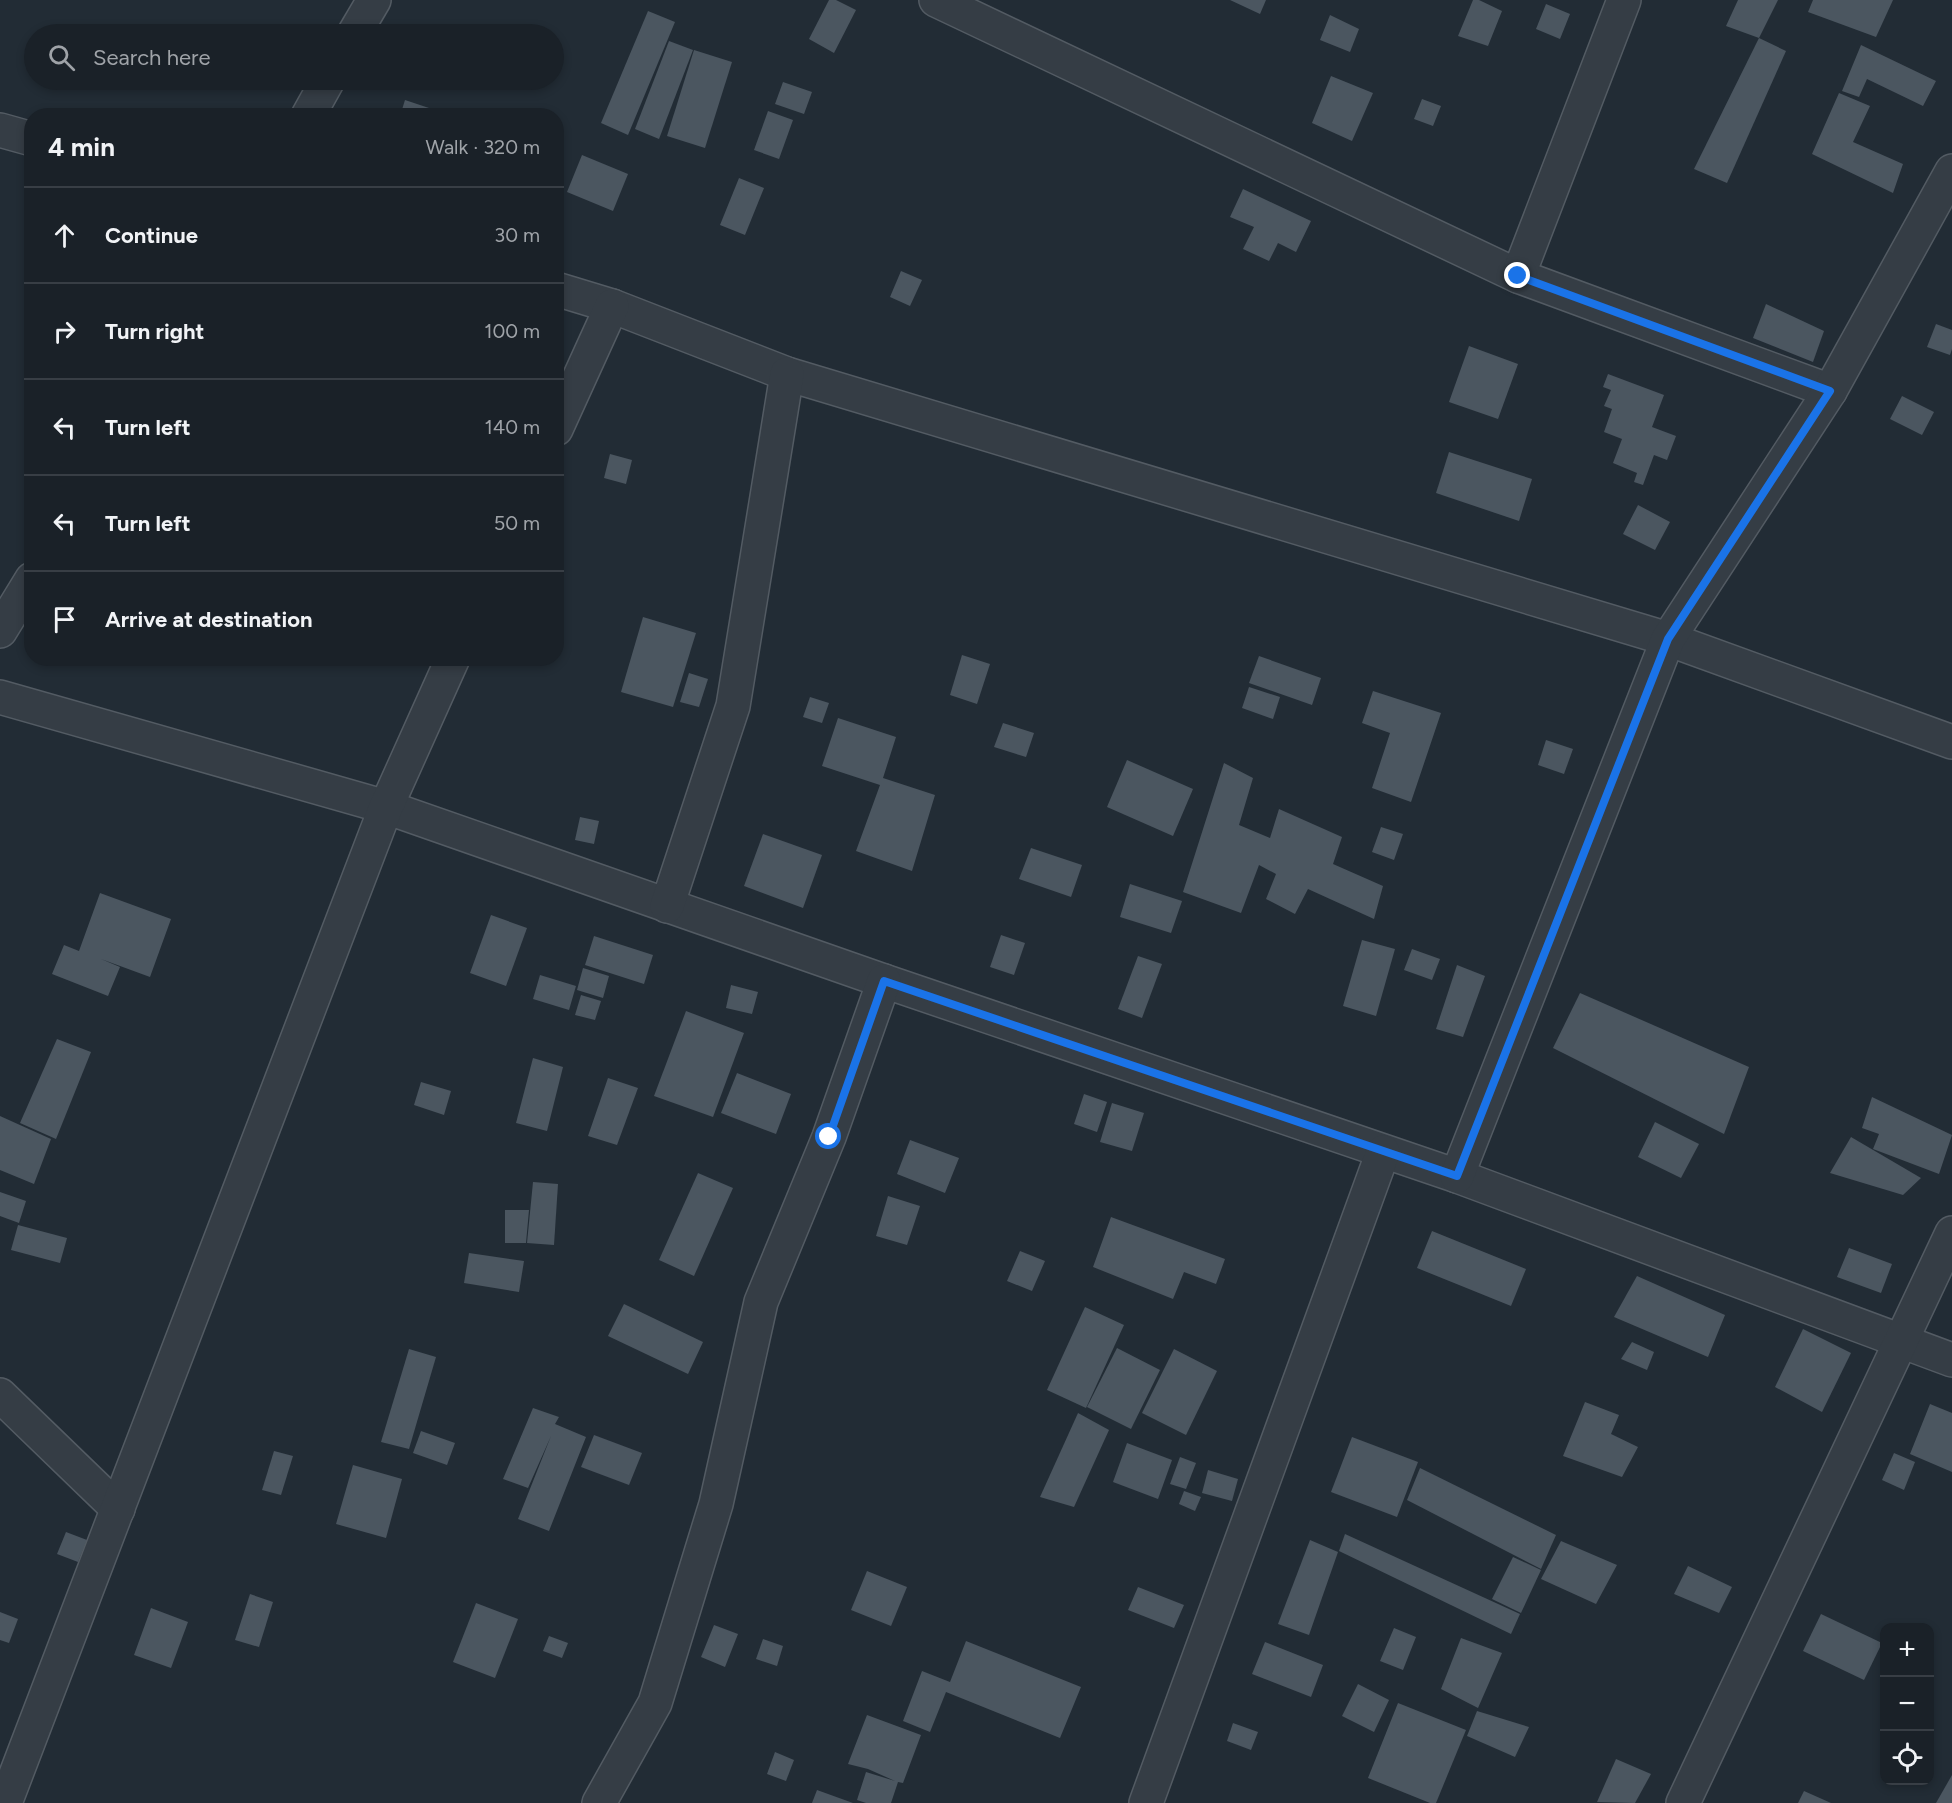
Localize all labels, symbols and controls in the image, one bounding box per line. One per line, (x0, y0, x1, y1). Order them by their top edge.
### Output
search box (24, 24, 564, 90)
icon: search (45, 41, 78, 74)
text: Search here (93, 44, 211, 71)
text: 4 min (48, 131, 115, 163)
text: Walk · 320 m (426, 135, 540, 159)
icon: ahead (48, 219, 81, 252)
text: Continue (105, 222, 198, 249)
text: 30 m (494, 223, 540, 247)
route end (1504, 262, 1530, 288)
icon: right (48, 315, 81, 348)
text: Turn right (105, 318, 204, 345)
text: 100 m (484, 319, 540, 343)
icon: left (48, 411, 81, 444)
text: Turn left (105, 414, 191, 441)
text: 140 m (485, 415, 540, 439)
icon: left (48, 507, 81, 540)
text: Turn left (105, 510, 191, 537)
text: 50 m (494, 511, 540, 535)
icon: arrive (48, 603, 81, 636)
text: Arrive at destination (105, 606, 313, 633)
route start (815, 1123, 841, 1149)
map controls (1880, 1623, 1934, 1785)
button: + (1880, 1623, 1934, 1677)
button: − (1880, 1677, 1934, 1731)
button: locate (1880, 1731, 1934, 1785)

